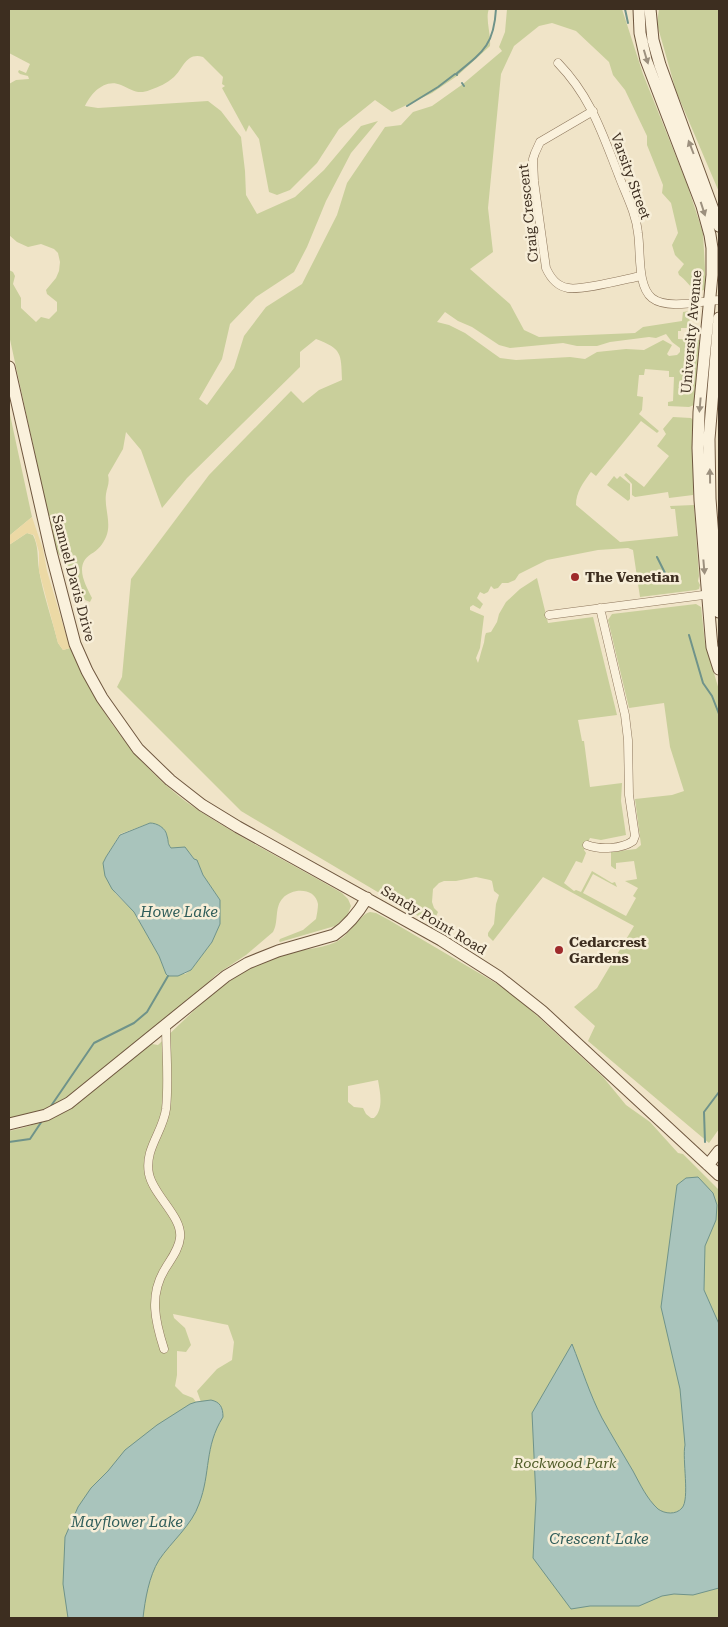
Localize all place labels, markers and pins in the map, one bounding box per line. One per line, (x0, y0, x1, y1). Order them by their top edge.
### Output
place label: The Venetian (585, 569, 680, 585)
marker: The Venetian (569, 571, 581, 583)
place label: Cedarcrest Gardens (569, 934, 647, 966)
marker: Cedarcrest Gardens (553, 944, 565, 956)

